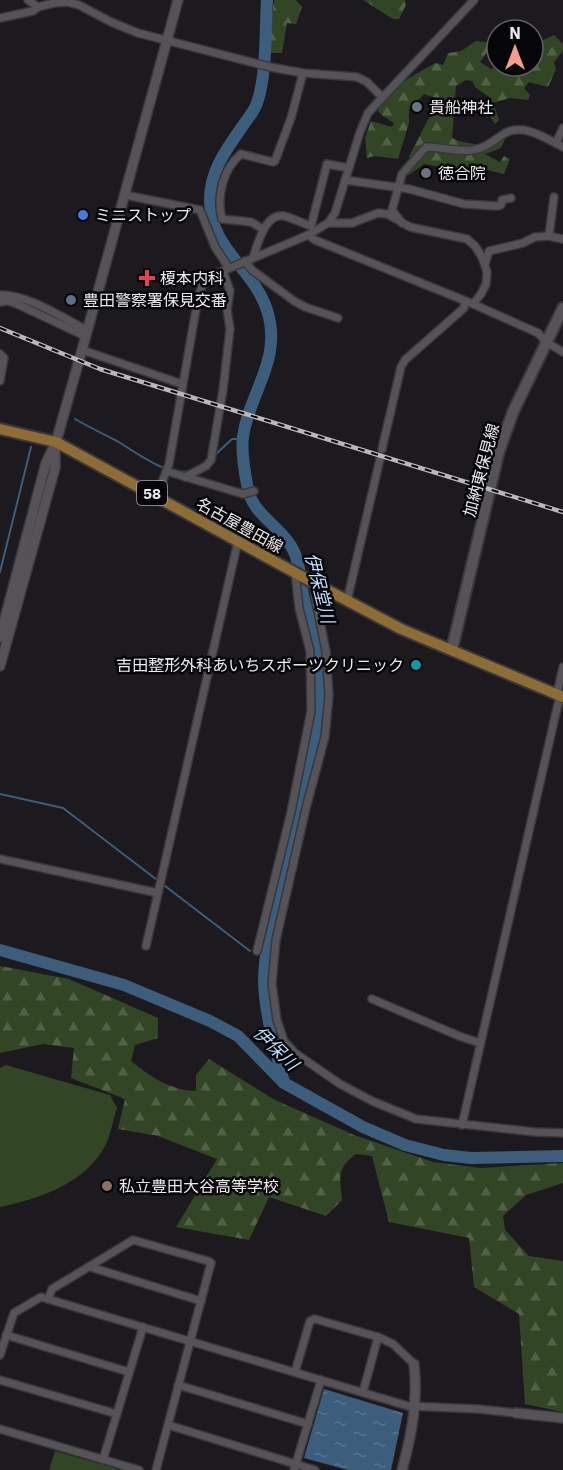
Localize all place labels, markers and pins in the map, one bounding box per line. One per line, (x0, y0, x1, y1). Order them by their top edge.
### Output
place label: 貴船神社 (429, 97, 493, 117)
marker: 貴船神社 (410, 100, 424, 114)
place label: 徳合院 (438, 163, 486, 183)
marker: 徳合院 (419, 166, 433, 180)
place label: ミニストップ (95, 205, 191, 225)
marker: ミニストップ (76, 208, 90, 222)
place label: 榎本内科 (160, 268, 224, 288)
marker: 榎本内科 (138, 269, 156, 287)
place label: 豊田警察署保見交番 (83, 290, 227, 310)
marker: 豊田警察署保見交番 (64, 293, 78, 307)
place label: 吉田整形外科あいちスポーツクリニック (116, 655, 404, 675)
marker: 吉田整形外科あいちスポーツクリニック (409, 658, 423, 672)
place label: 私立豊田大谷高等学校 (119, 1176, 279, 1196)
marker: 私立豊田大谷高等学校 (100, 1179, 114, 1193)

